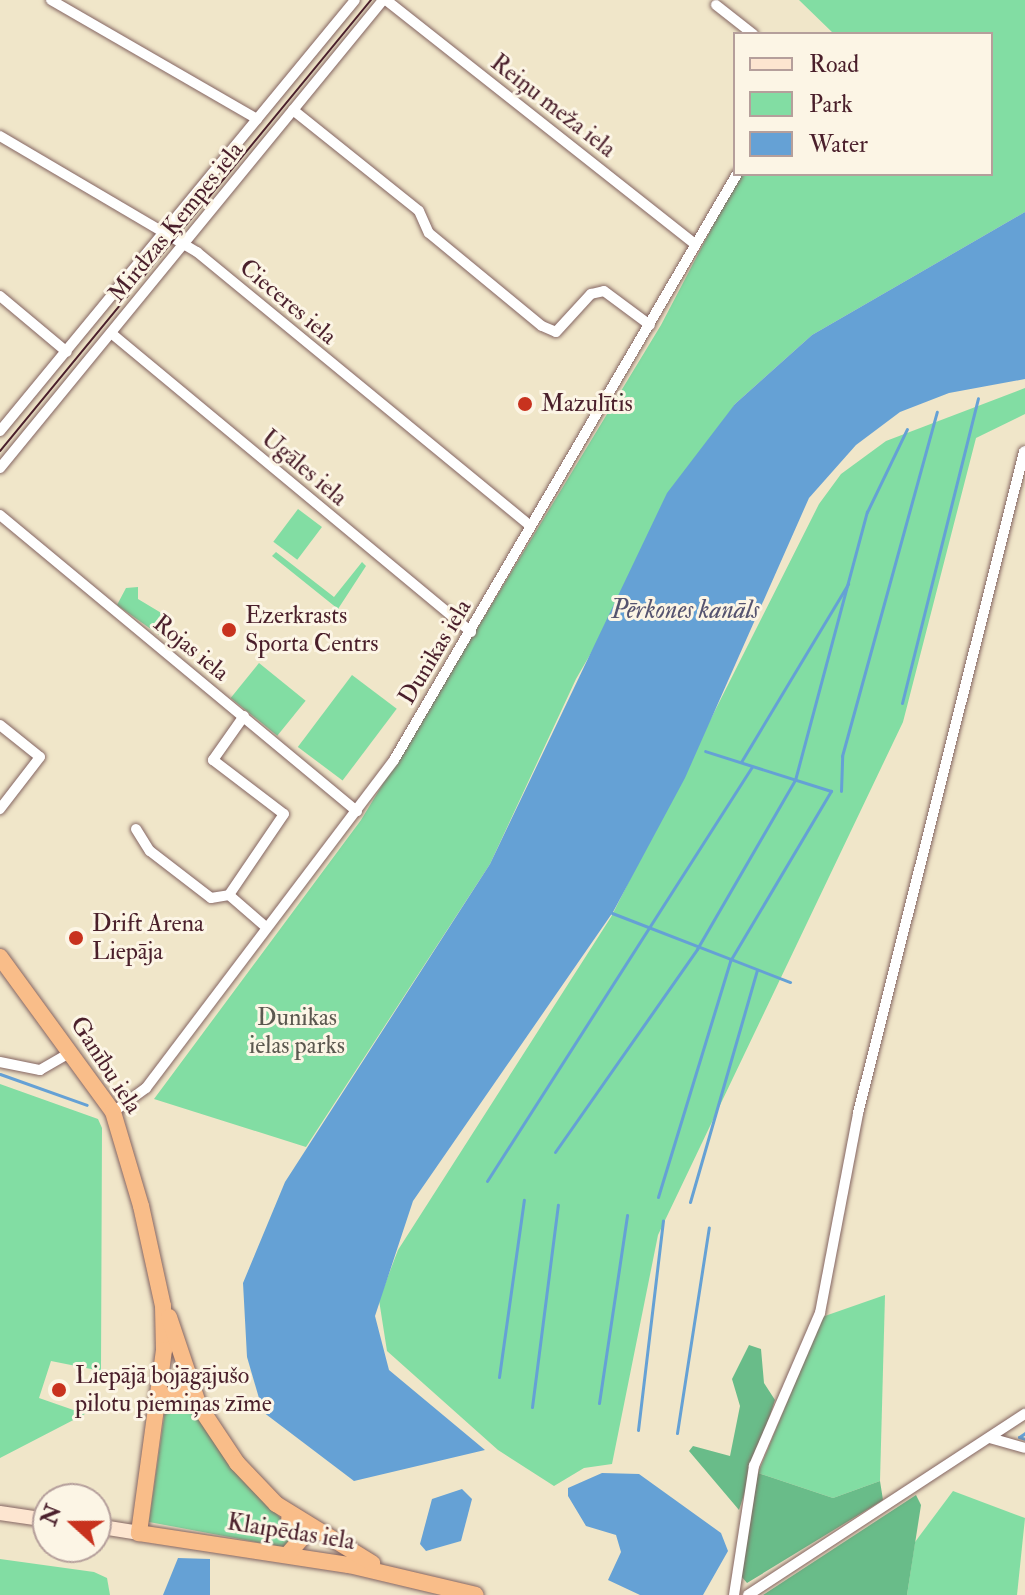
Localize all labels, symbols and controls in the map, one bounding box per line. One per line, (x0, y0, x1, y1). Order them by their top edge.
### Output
legend (733, 32, 993, 176)
street label: Reiņu meža iela (485, 48, 621, 164)
text: Road (809, 49, 859, 80)
text: Park (809, 89, 853, 120)
text: Water (809, 129, 868, 160)
street label: Mirdzas Ķempes iela (103, 136, 249, 308)
street label: Cieceres iela (234, 253, 342, 351)
place label: Mazulītis (541, 390, 633, 418)
marker: Mazulītis (516, 395, 534, 413)
street label: Ugāles iela (255, 424, 353, 512)
street label: Dunikas iela (392, 594, 478, 710)
water label: Pērkones kanāls (611, 595, 759, 627)
place label: Ezerkrasts Sporta Centrs (245, 602, 378, 658)
street label: Rojas iela (147, 609, 235, 687)
marker: Ezerkrasts Sporta Centrs (220, 621, 238, 639)
place label: Drift Arena Liepāja (92, 910, 204, 966)
marker: Drift Arena Liepāja (67, 929, 85, 947)
park label: Dunikas ielas parks (249, 1004, 345, 1060)
street label: Ganību iela (64, 1011, 148, 1119)
place label: Liepājā bojāgājušo pilotu piemiņas zīme (75, 1362, 272, 1418)
marker: Liepājā bojāgājušo pilotu piemiņas zīme (50, 1381, 68, 1399)
north arrow (32, 1483, 112, 1563)
text: N (35, 1501, 68, 1529)
street label: Klaipēdas iela (225, 1508, 357, 1556)

